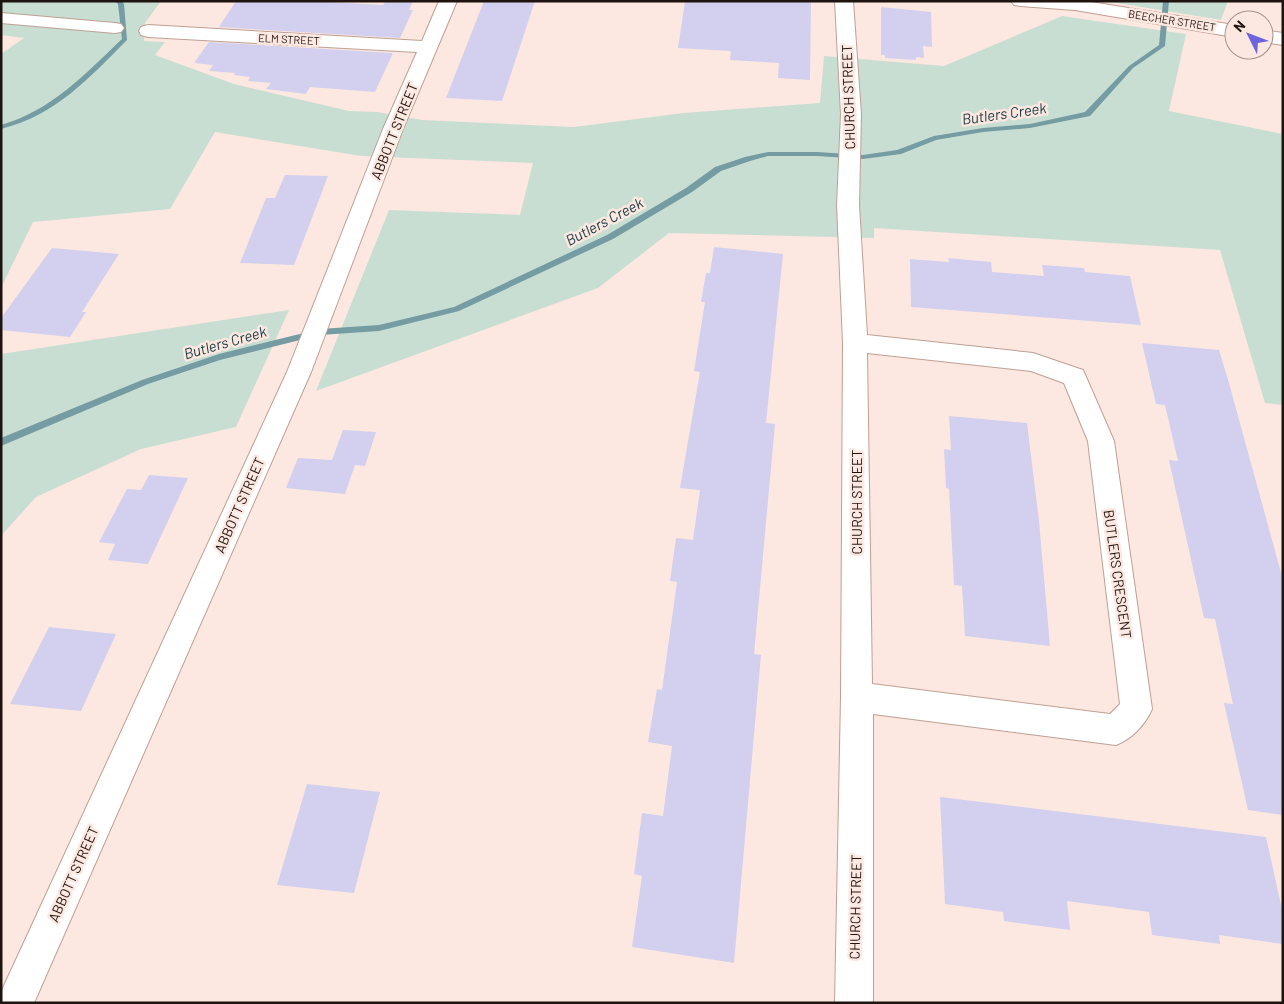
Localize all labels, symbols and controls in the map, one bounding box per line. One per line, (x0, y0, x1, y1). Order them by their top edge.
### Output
street label: BEECHER STREET (1127, 7, 1217, 33)
north arrow (1224, 10, 1274, 60)
text: N (1230, 17, 1248, 35)
street label: ELM STREET (258, 31, 320, 47)
street label: CHURCH STREET (838, 44, 858, 150)
street label: ABBOTT STREET (367, 80, 421, 182)
water label: Butlers Creek (961, 98, 1048, 128)
water label: Butlers Creek (562, 193, 646, 249)
water label: Butlers Creek (182, 321, 269, 362)
street label: CHURCH STREET (848, 449, 865, 555)
street label: ABBOTT STREET (210, 455, 268, 555)
street label: BUTLERS CRESCENT (1101, 508, 1135, 640)
street label: ABBOTT STREET (44, 824, 102, 924)
street label: CHURCH STREET (846, 854, 864, 960)

